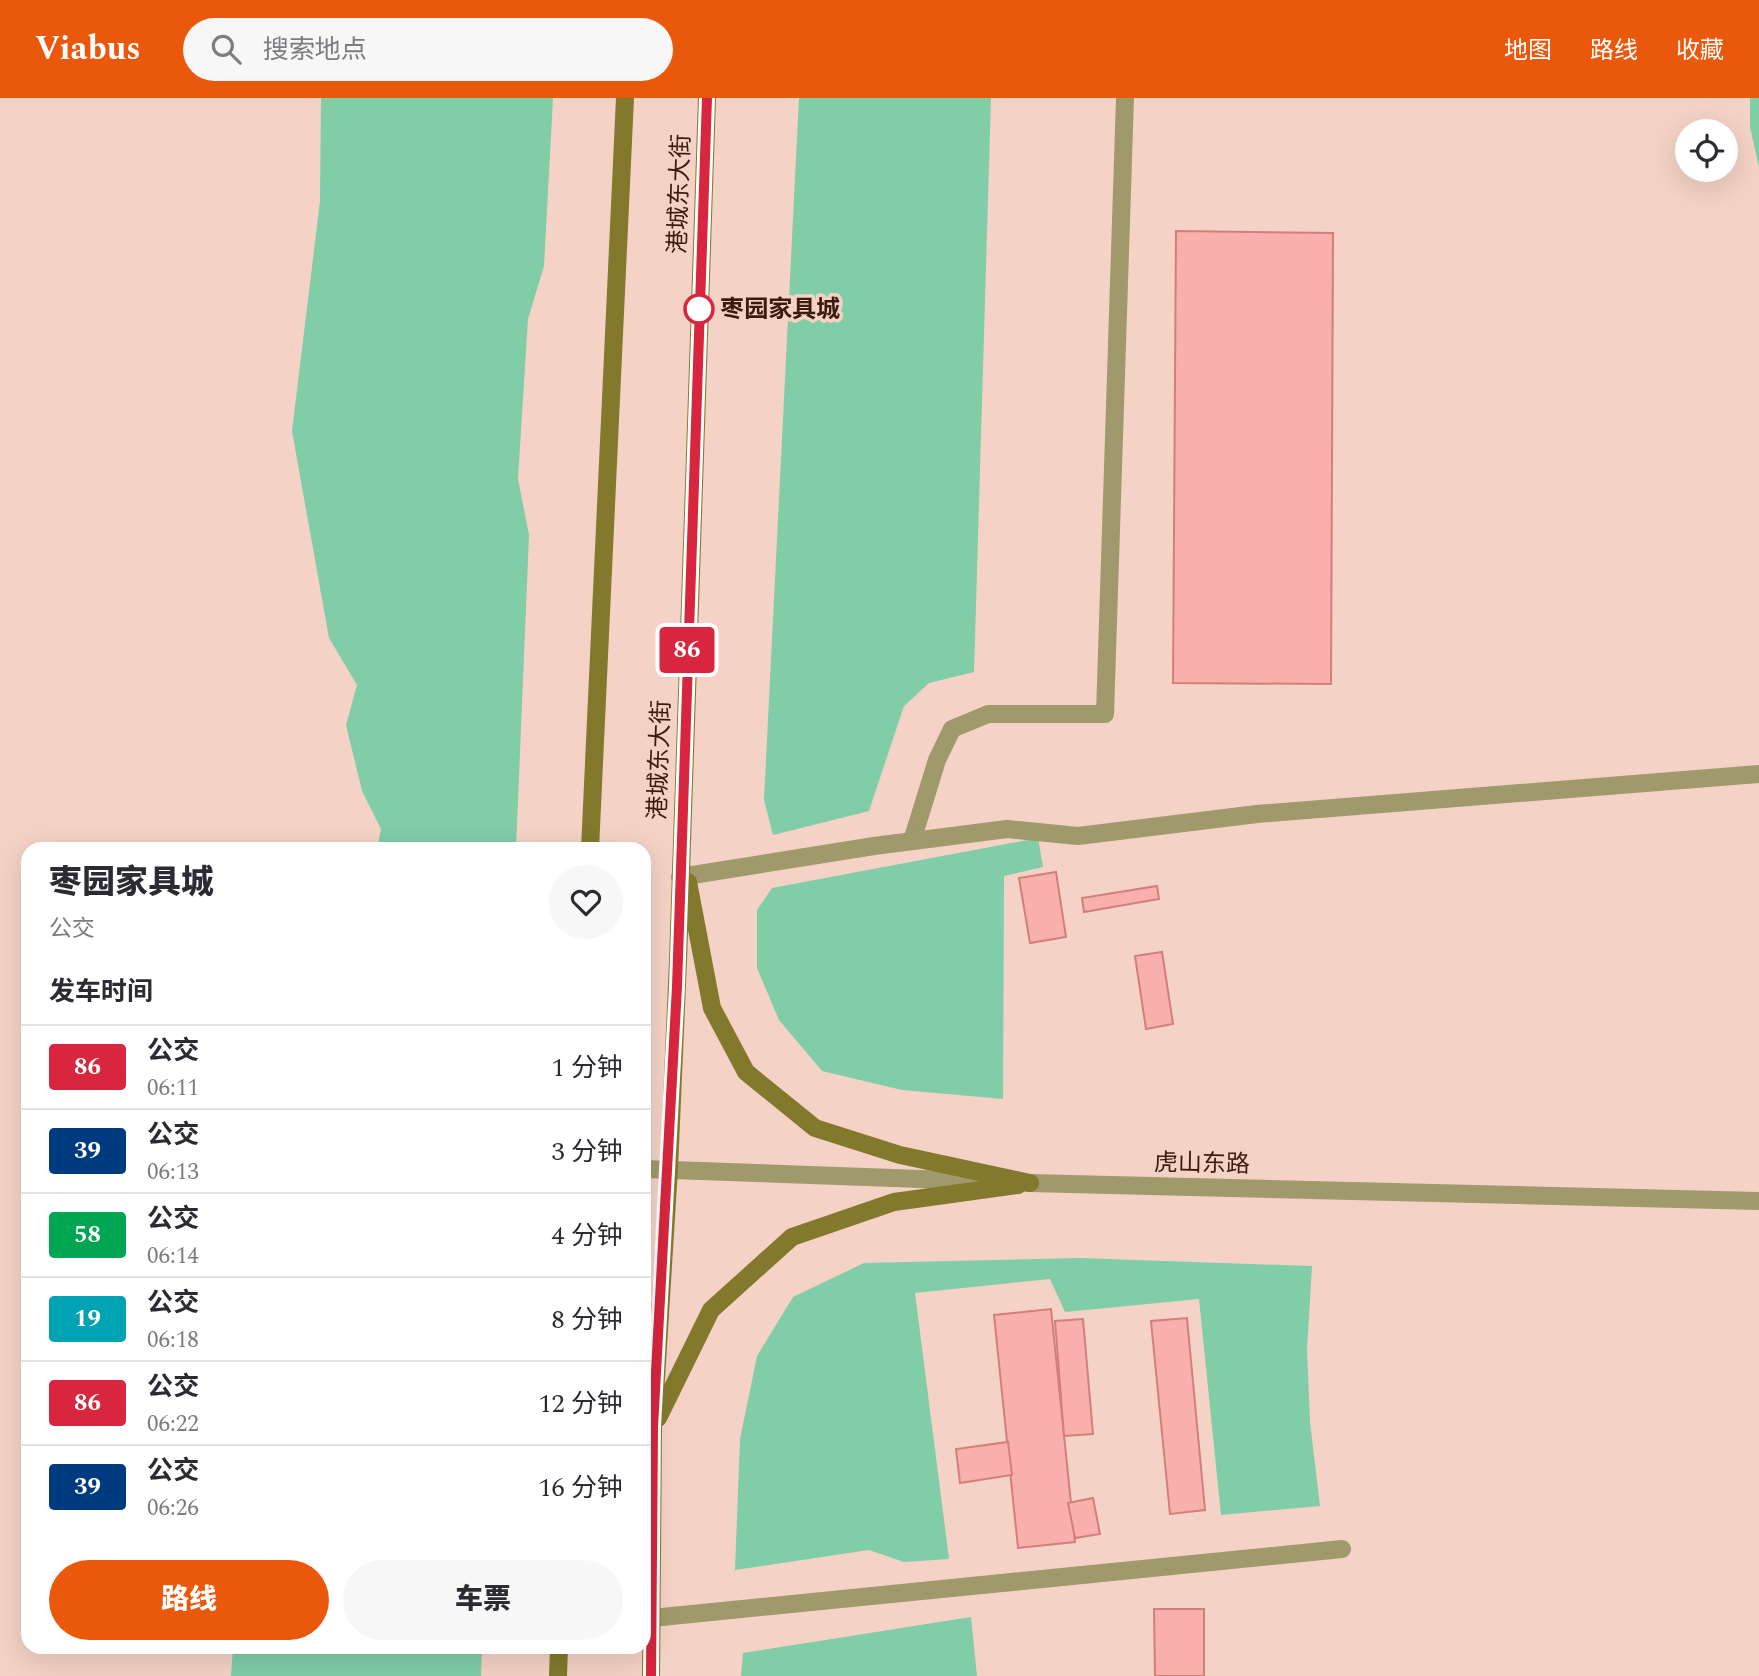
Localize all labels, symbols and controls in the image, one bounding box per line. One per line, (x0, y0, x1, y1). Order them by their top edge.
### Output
search box (183, 18, 673, 81)
text: Viabus (35, 24, 141, 74)
icon: search (207, 30, 245, 68)
text: 搜索地点 (263, 30, 367, 70)
text: 地图 (1504, 33, 1552, 69)
text: 路线 (1590, 33, 1638, 69)
text: 收藏 (1676, 33, 1724, 69)
map controls (1675, 119, 1738, 182)
button: locate (1675, 119, 1738, 182)
street label: 港城东大街 (660, 133, 700, 255)
place label: 枣园家具城 (720, 292, 840, 328)
marker: 枣园家具城 (684, 294, 714, 324)
line badge: 86 (656, 627, 718, 673)
text: 86 (674, 632, 700, 668)
street label: 港城东大街 (640, 699, 680, 821)
text: 枣园家具城 (49, 858, 214, 908)
button: heart (549, 865, 623, 939)
text: 公交 (49, 912, 95, 947)
text: 发车时间 (49, 972, 153, 1012)
text: 公交 (147, 1031, 199, 1071)
text: 1 分钟 (551, 1048, 623, 1088)
text: 86 (74, 1049, 101, 1085)
text: 06:11 (147, 1071, 199, 1106)
text: 公交 (147, 1115, 199, 1155)
text: 3 分钟 (551, 1132, 623, 1172)
text: 39 (74, 1133, 101, 1169)
street label: 虎山东路 (1154, 1145, 1250, 1183)
text: 06:13 (147, 1155, 199, 1190)
text: 公交 (147, 1199, 199, 1239)
text: 4 分钟 (551, 1216, 623, 1256)
text: 58 (74, 1217, 101, 1253)
text: 06:14 (147, 1239, 199, 1274)
text: 公交 (147, 1283, 199, 1323)
text: 8 分钟 (551, 1300, 623, 1340)
text: 19 (74, 1301, 101, 1337)
text: 06:18 (147, 1323, 199, 1358)
text: 公交 (147, 1367, 199, 1407)
text: 12 分钟 (538, 1384, 623, 1424)
text: 86 (74, 1385, 101, 1421)
text: 06:22 (147, 1407, 199, 1442)
text: 公交 (147, 1451, 199, 1491)
text: 16 分钟 (538, 1468, 623, 1508)
text: 39 (74, 1469, 101, 1505)
text: 06:26 (147, 1491, 199, 1526)
button: 路线 (49, 1560, 329, 1640)
button: 车票 (343, 1560, 623, 1640)

